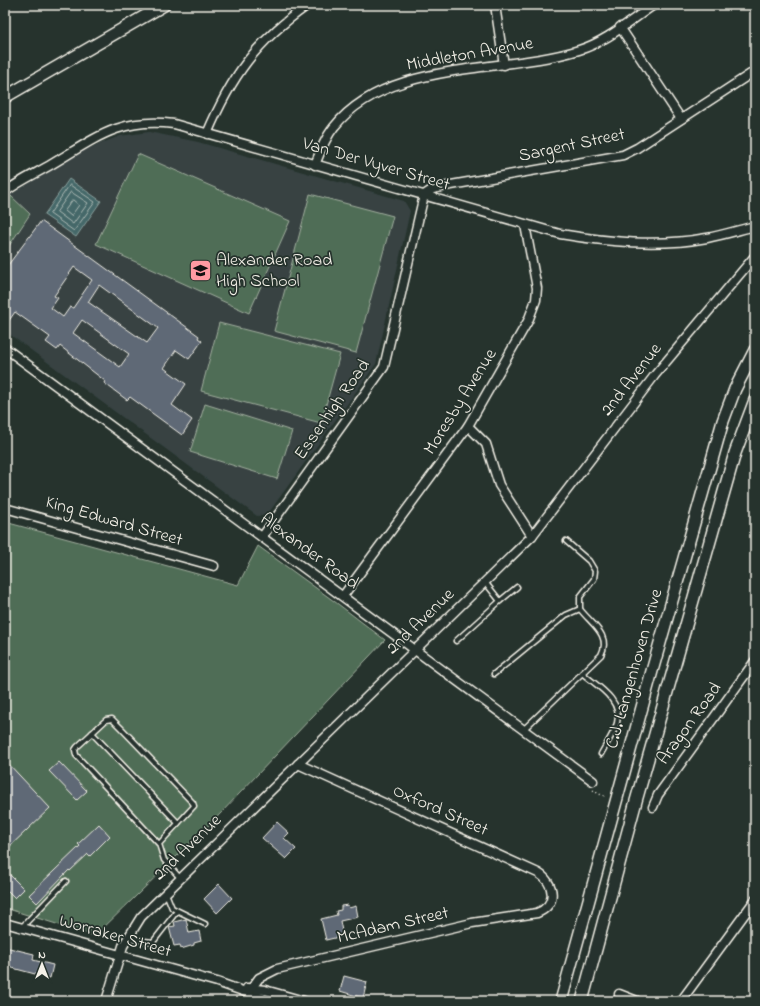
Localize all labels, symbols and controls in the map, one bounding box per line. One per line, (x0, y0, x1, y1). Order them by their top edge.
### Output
street label: Middleton Avenue (405, 31, 536, 79)
street label: Sargent Street (517, 122, 628, 171)
street label: Van Der Vyver Street (298, 131, 453, 198)
place label: Alexander Road High School (216, 248, 332, 296)
school or university icon: Alexander Road High School (188, 258, 214, 284)
street label: 2nd Avenue (595, 337, 669, 422)
street label: Moresby Avenue (418, 343, 505, 460)
street label: Essenhigh Road (289, 354, 378, 466)
street label: King Edward Street (42, 490, 186, 555)
street label: Alexander Road (254, 507, 364, 597)
street label: 2nd Avenue (381, 582, 462, 661)
street label: C.J. Langenhoven Drive (600, 585, 671, 752)
street label: Aragon Road (651, 677, 730, 771)
street label: Oxford Street (388, 778, 492, 844)
street label: 2nd Avenue (148, 808, 229, 887)
street label: McAdam Street (335, 901, 451, 951)
street label: Worraker Street (56, 909, 174, 965)
north arrow (22, 944, 62, 984)
text: N (38, 947, 46, 963)

